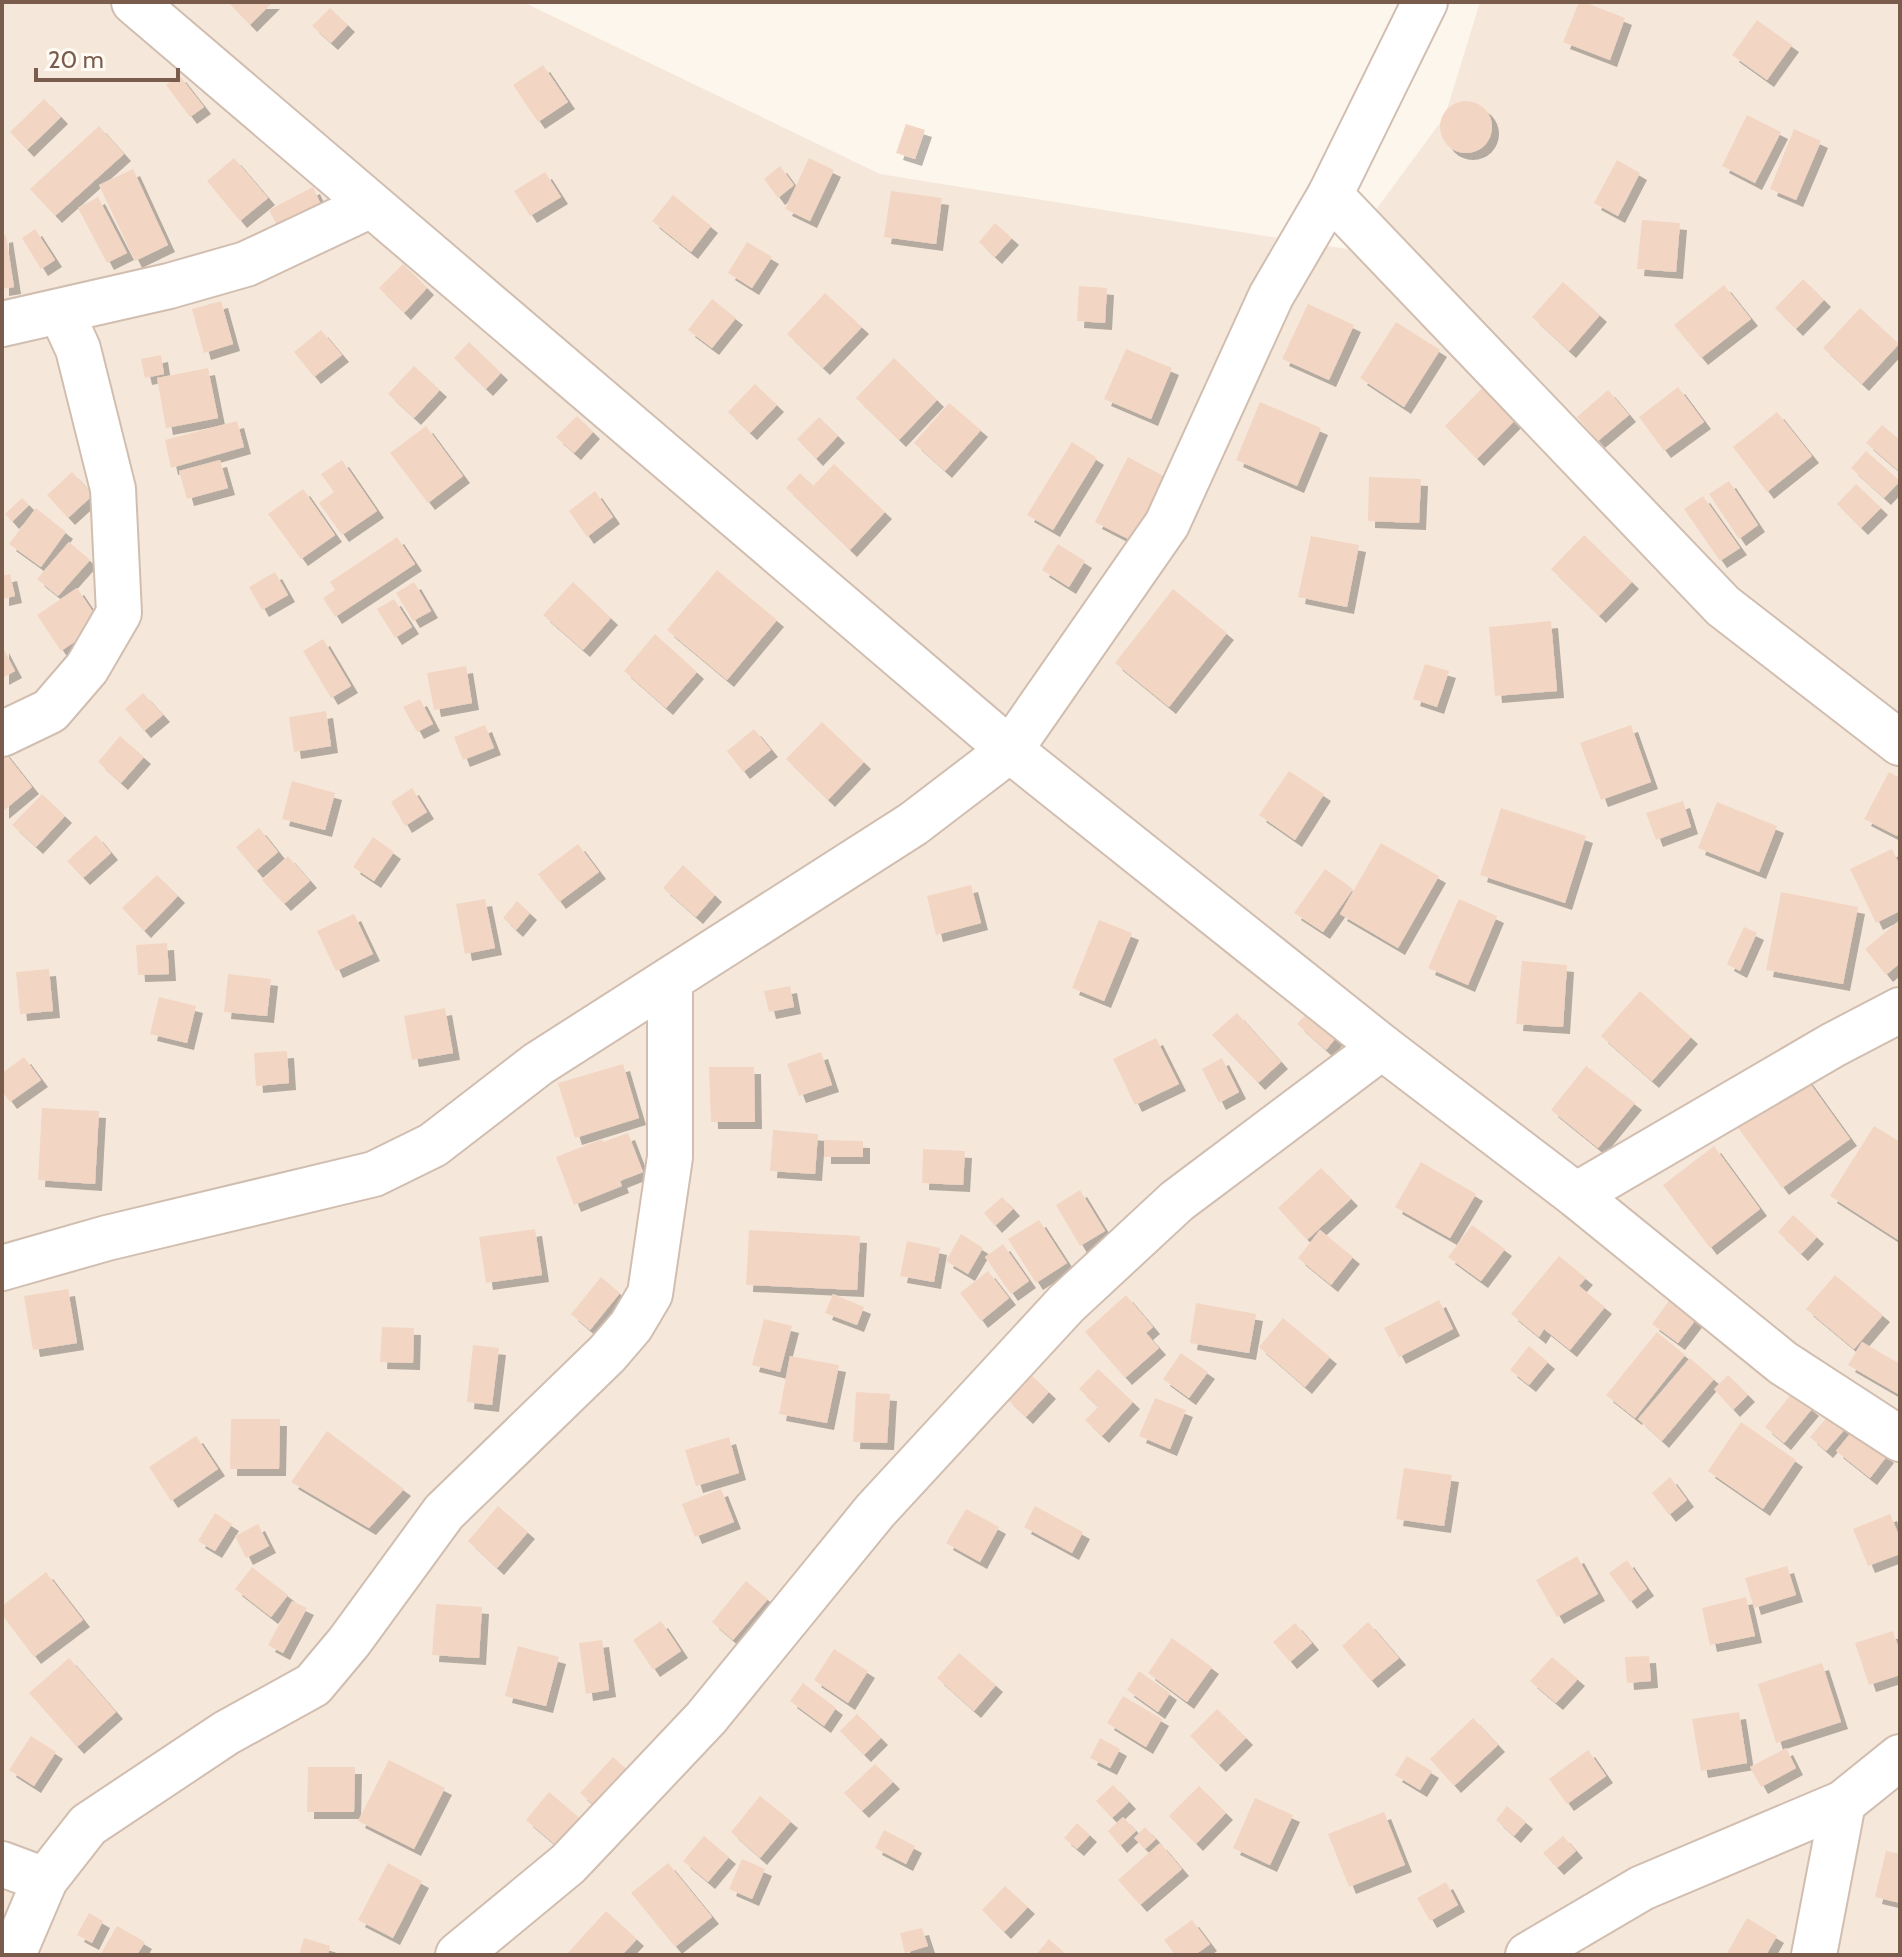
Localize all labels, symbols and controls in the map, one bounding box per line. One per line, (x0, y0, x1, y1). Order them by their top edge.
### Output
scale bar (36, 32, 178, 82)
text: 20 m (48, 45, 104, 74)

